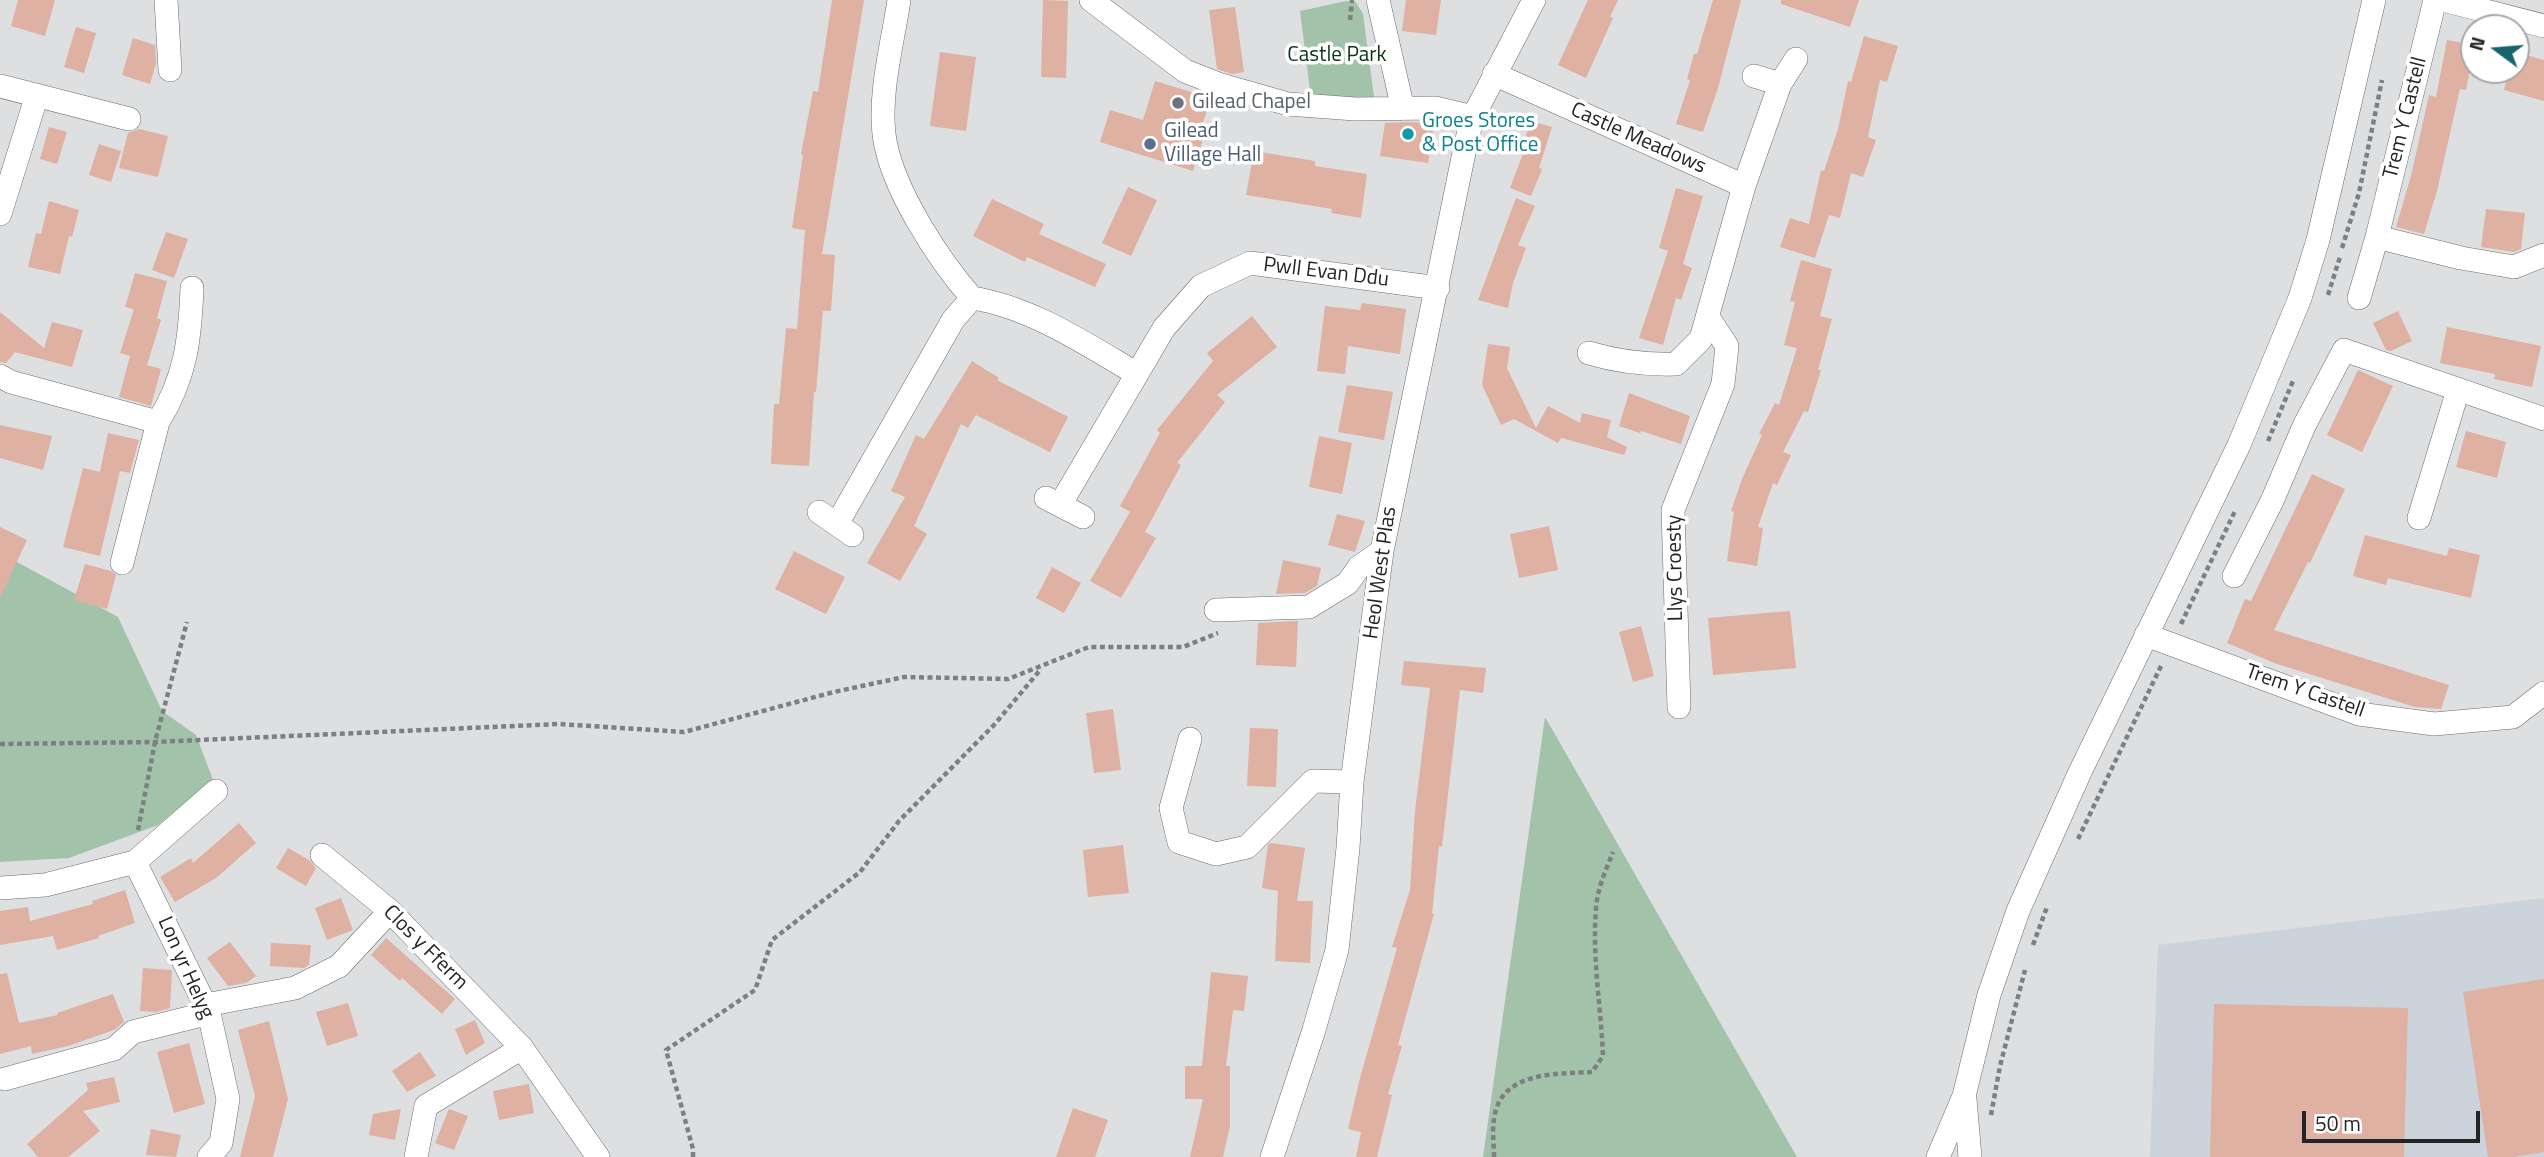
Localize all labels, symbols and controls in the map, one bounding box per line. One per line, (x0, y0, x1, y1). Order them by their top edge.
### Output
north arrow (2460, 14, 2530, 84)
text: N (2460, 33, 2492, 54)
park label: Castle Park (1287, 43, 1387, 69)
street label: Trem Y Castell (2379, 55, 2433, 181)
place label: Gilead Chapel (1192, 90, 1311, 116)
marker: Gilead Chapel (1170, 95, 1186, 111)
street label: Castle Meadows (1566, 98, 1710, 180)
place label: Groes Stores & Post Office (1422, 109, 1538, 159)
place label: Gilead Village Hall (1164, 119, 1261, 169)
marker: Groes Stores & Post Office (1400, 126, 1416, 142)
marker: Gilead Village Hall (1142, 136, 1158, 152)
street label: Pwll Evan Ddu (1262, 253, 1390, 293)
street label: Heol West Plas (1359, 505, 1403, 641)
street label: Llys Croesty (1662, 514, 1690, 622)
street label: Trem Y Castell (2242, 660, 2368, 724)
street label: Clos y Fferm (377, 900, 473, 996)
street label: Lon yr Helyg (151, 913, 219, 1023)
scale bar (2306, 1098, 2484, 1142)
text: 50 m (2315, 1107, 2361, 1139)

